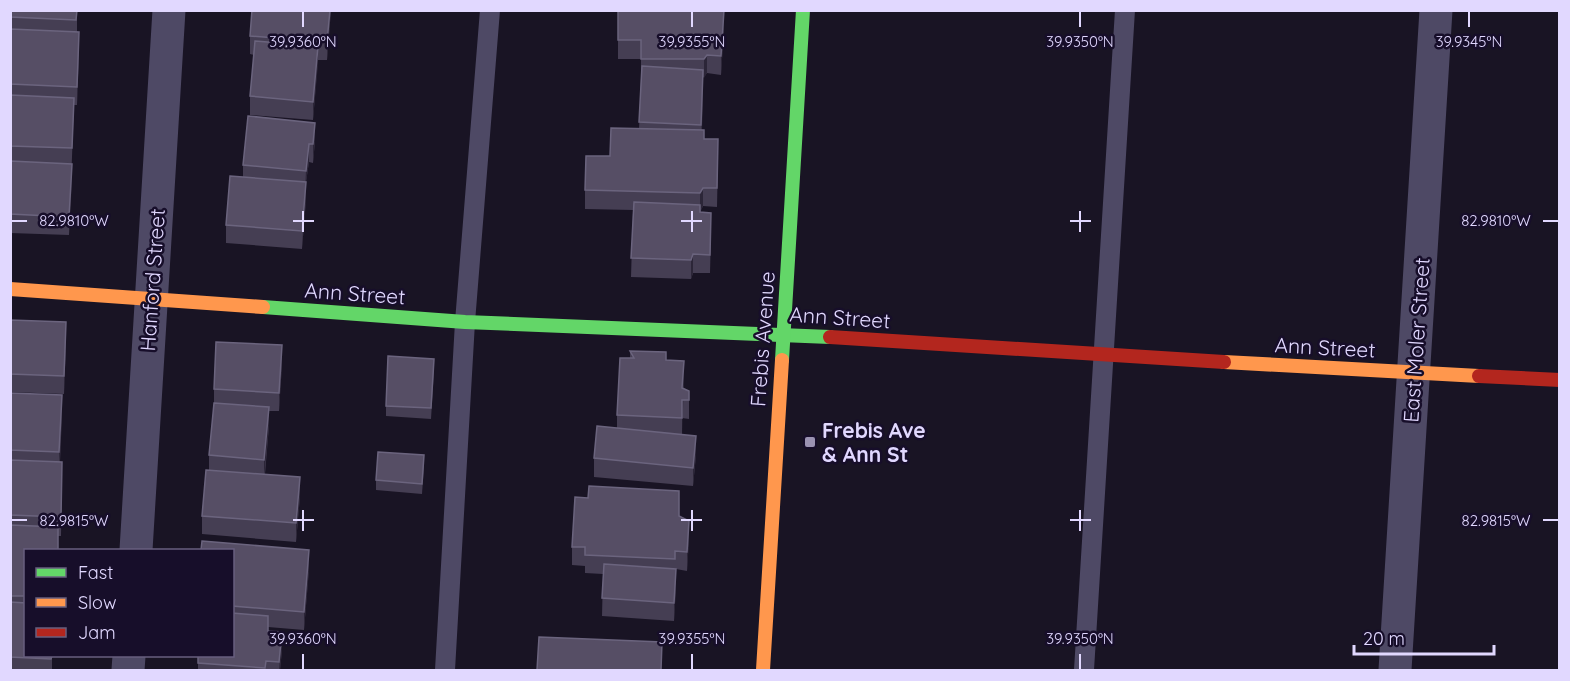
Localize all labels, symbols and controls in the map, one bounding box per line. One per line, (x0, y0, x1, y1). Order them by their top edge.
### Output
text: 39.9360°N (269, 32, 337, 51)
text: 39.9355°N (659, 32, 725, 51)
text: 39.9350°N (1046, 32, 1114, 51)
text: 39.9345°N (1436, 32, 1502, 51)
street label: Hanford Street (134, 208, 170, 352)
text: 82.9810°W (39, 211, 109, 230)
text: 82.9810°W (1461, 211, 1531, 230)
street label: East Moler Street (1397, 257, 1435, 423)
street label: Frebis Avenue (744, 270, 780, 408)
street label: Ann Street (304, 277, 406, 309)
street label: Ann Street (789, 301, 891, 333)
street label: Ann Street (1274, 331, 1376, 363)
place label: Frebis Ave & Ann St (822, 417, 926, 467)
marker: Frebis Ave & Ann St (803, 435, 817, 449)
text: 82.9815°W (40, 511, 109, 530)
text: 82.9815°W (1462, 511, 1531, 530)
legend (24, 549, 234, 657)
text: Fast (78, 561, 113, 584)
text: Slow (78, 591, 116, 614)
scale bar (1354, 618, 1494, 656)
text: Jam (78, 621, 116, 644)
text: 20 m (1363, 627, 1405, 650)
text: 39.9360°N (269, 629, 337, 648)
text: 39.9355°N (659, 629, 725, 648)
text: 39.9350°N (1046, 629, 1114, 648)

